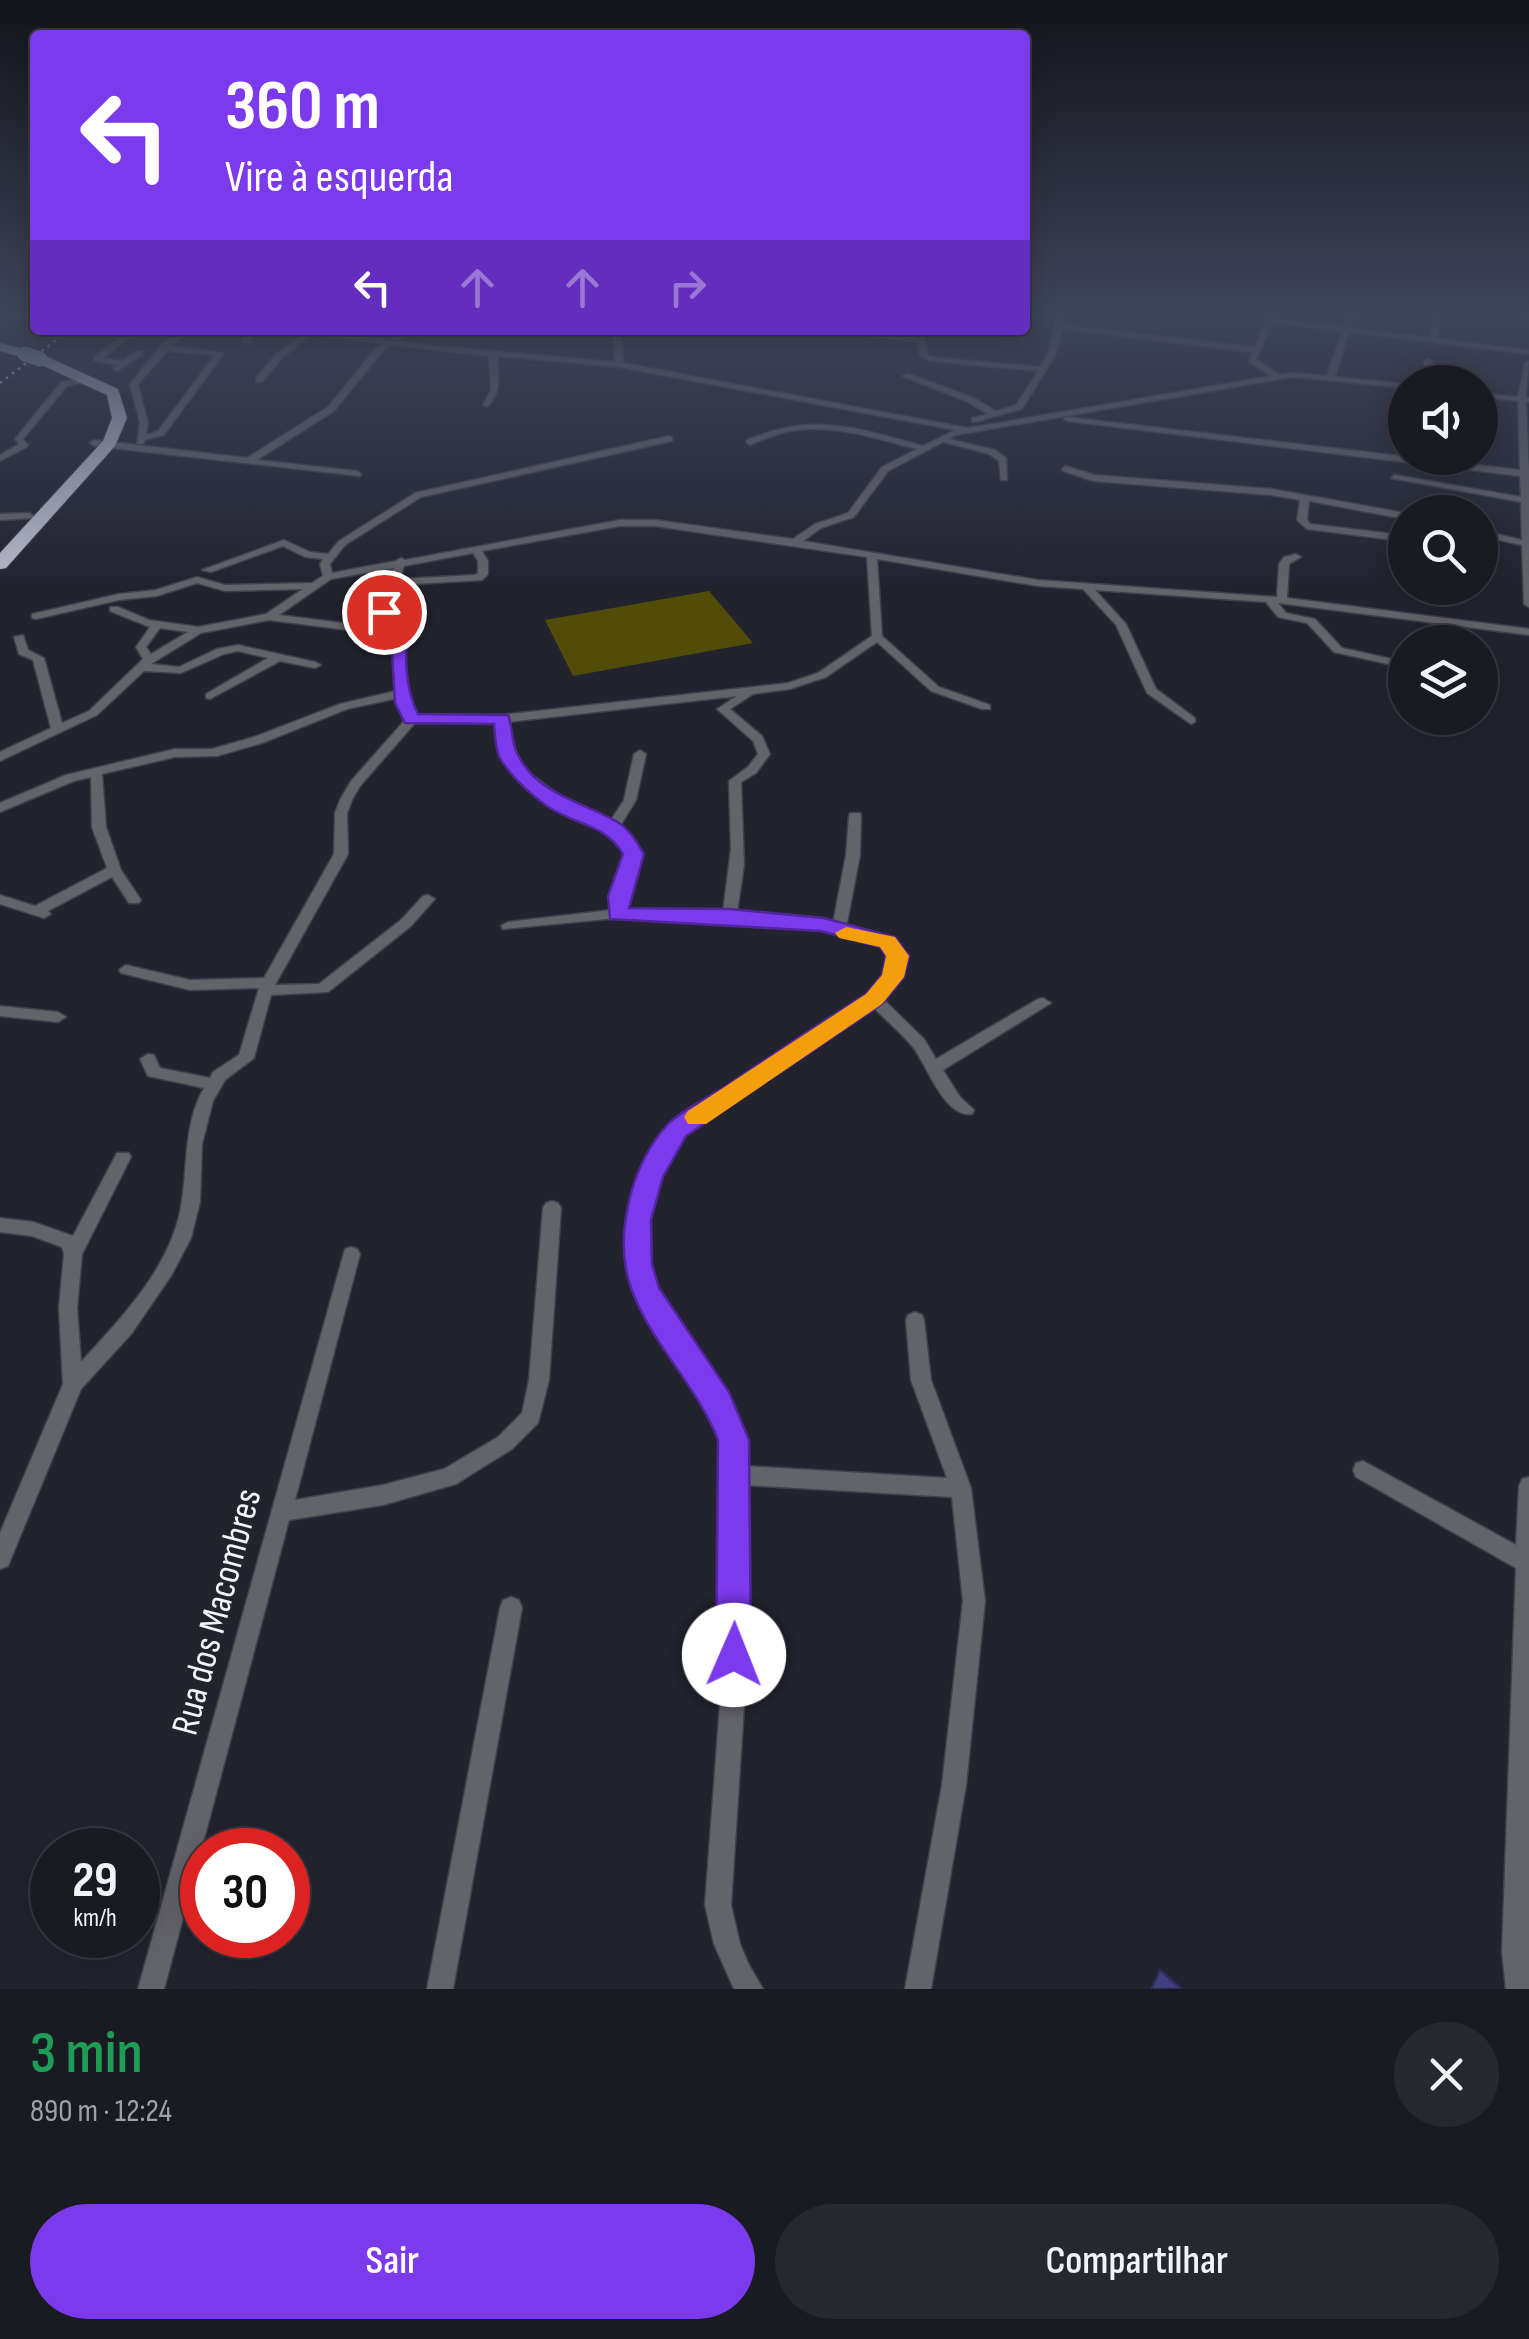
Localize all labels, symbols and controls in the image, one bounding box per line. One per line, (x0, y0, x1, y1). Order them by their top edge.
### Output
text: 360 m (225, 65, 380, 149)
icon: left (60, 70, 190, 200)
text: Vire à esquerda (225, 150, 454, 205)
icon: left (345, 260, 400, 315)
icon: ahead (450, 260, 505, 315)
icon: ahead (555, 260, 610, 315)
icon: right (660, 260, 715, 315)
map controls (1388, 365, 1498, 735)
button: sound (1388, 365, 1498, 475)
button: search (1388, 495, 1498, 605)
pin (342, 570, 427, 655)
icon: arrive (357, 585, 412, 640)
button: layers (1388, 625, 1498, 735)
street label: Rua dos Macombres (163, 1484, 271, 1740)
position arrow (682, 1603, 786, 1707)
speed limit sign: 30 (180, 1828, 310, 1958)
text: 29 (72, 1851, 118, 1911)
text: km/h (73, 1903, 117, 1934)
text: 3 min (30, 2018, 143, 2090)
button: close (1394, 2022, 1499, 2127)
text: 890 m · 12:24 (30, 2092, 172, 2131)
button: Sair (30, 2204, 755, 2319)
button: Compartilhar (775, 2204, 1499, 2319)

